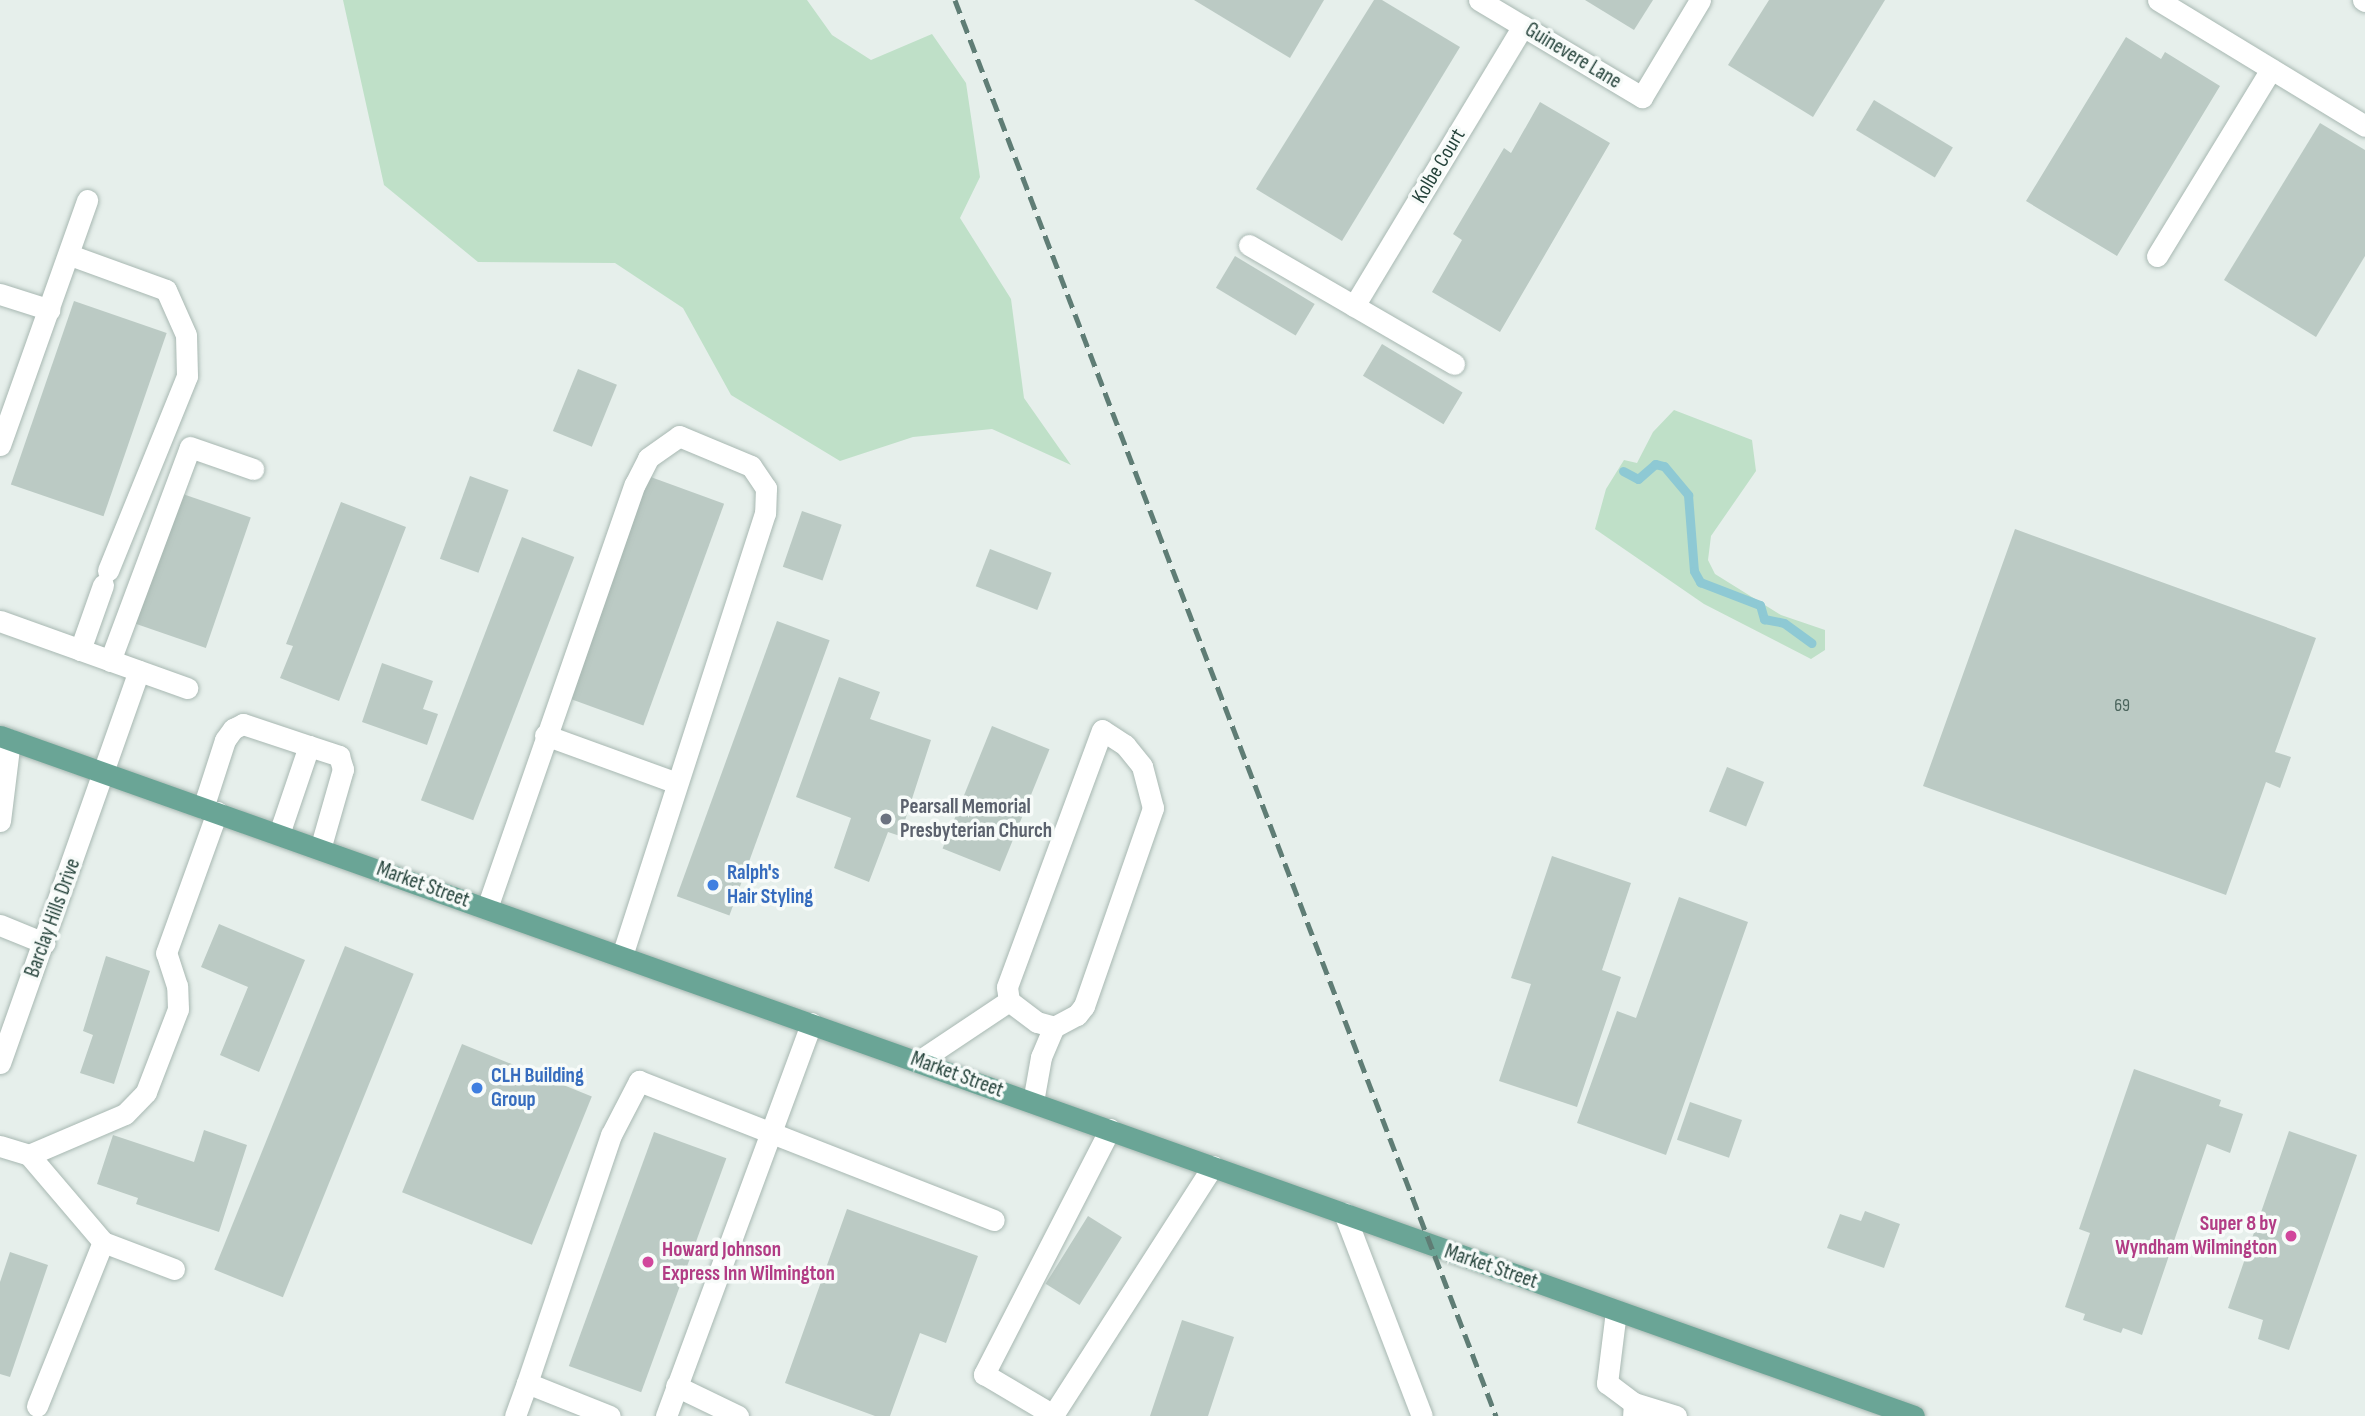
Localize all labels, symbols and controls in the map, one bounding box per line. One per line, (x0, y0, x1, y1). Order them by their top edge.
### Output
street label: Guinevere Lane (1520, 17, 1626, 95)
street label: Kolbe Court (1407, 124, 1471, 208)
house number: 69 (2114, 695, 2130, 717)
place label: Pearsall Memorial Presbyterian Church (900, 794, 1052, 844)
marker: Pearsall Memorial Presbyterian Church (878, 811, 894, 827)
street label: Barclay Hills Drive (20, 855, 86, 981)
street label: Market Street (373, 857, 473, 913)
place label: Ralph's Hair Styling (727, 860, 813, 910)
marker: Ralph's Hair Styling (705, 877, 721, 893)
street label: Market Street (907, 1047, 1007, 1103)
place label: CLH Building Group (491, 1063, 584, 1113)
marker: CLH Building Group (469, 1080, 485, 1096)
place label: Super 8 by Wyndham Wilmington (2115, 1211, 2277, 1261)
marker: Super 8 by Wyndham Wilmington (2283, 1228, 2299, 1244)
place label: Howard Johnson Express Inn Wilmington (662, 1237, 835, 1287)
street label: Market Street (1441, 1239, 1541, 1295)
marker: Howard Johnson Express Inn Wilmington (640, 1254, 656, 1270)

